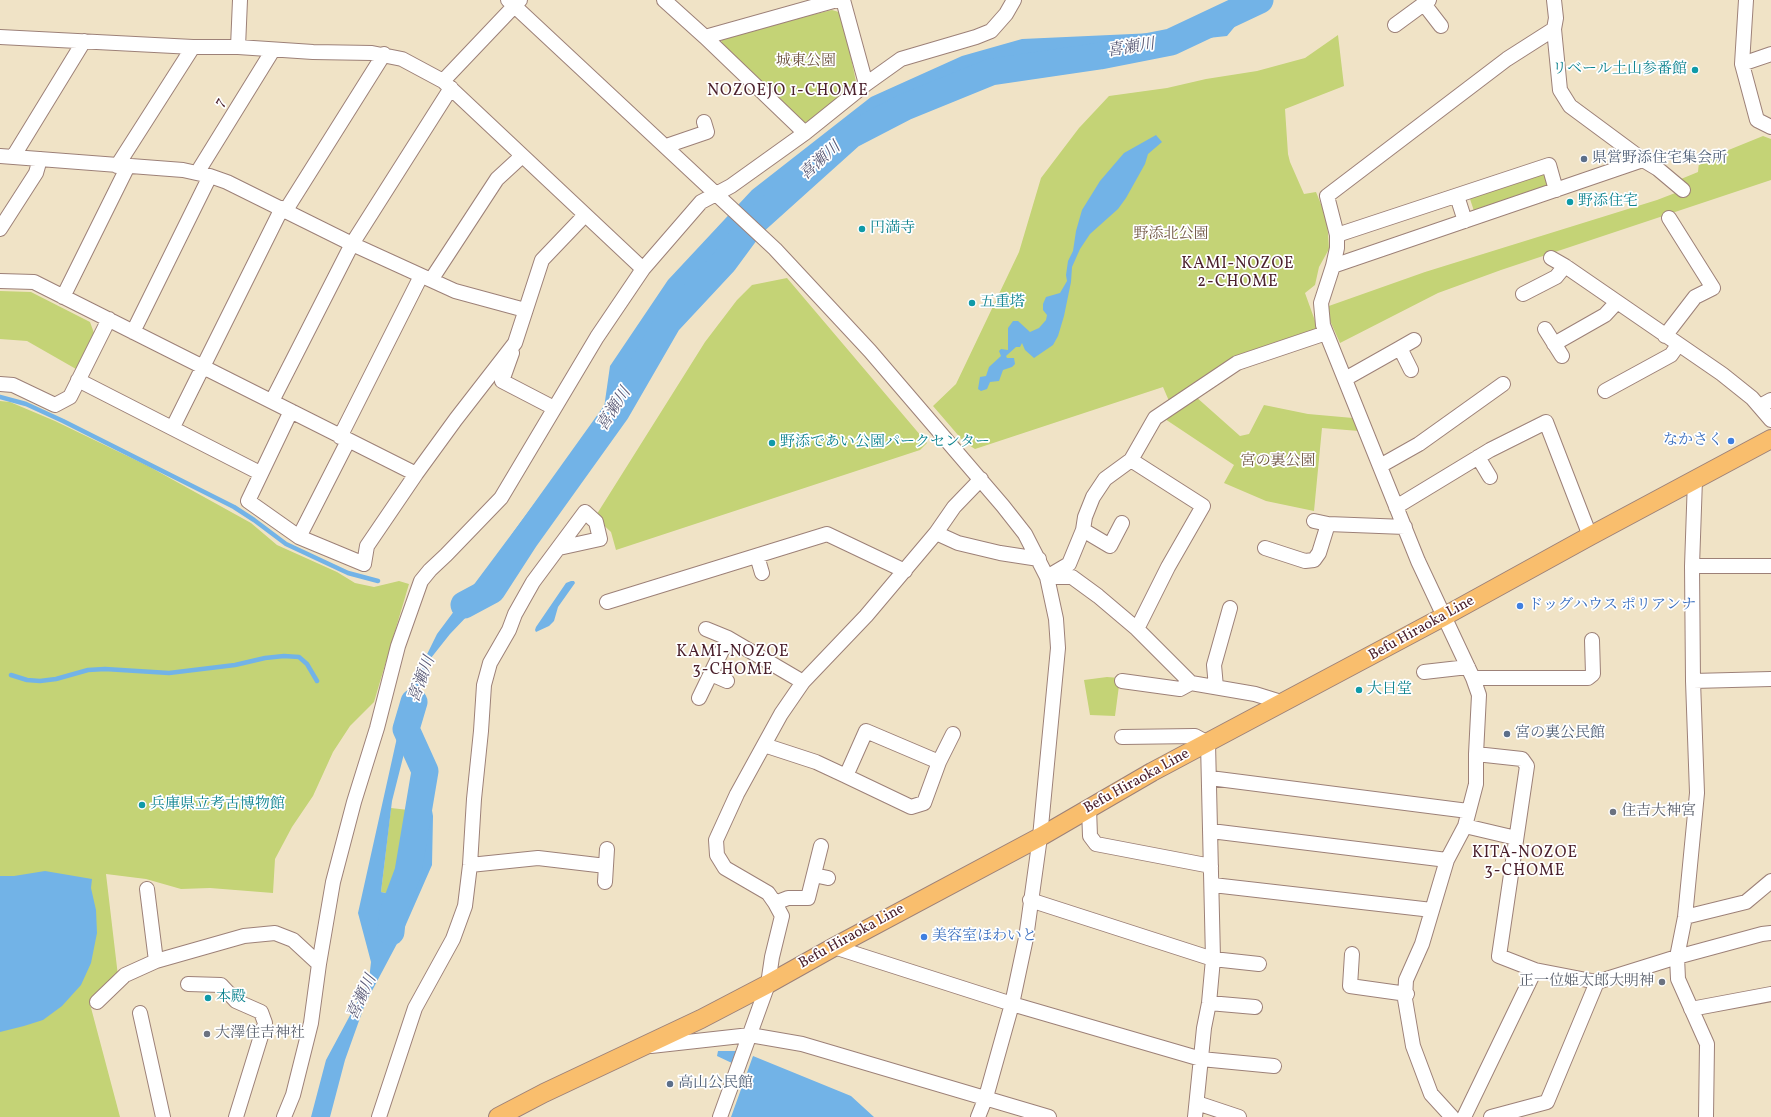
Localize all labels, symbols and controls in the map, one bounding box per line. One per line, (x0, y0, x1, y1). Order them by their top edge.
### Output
water label: 喜瀬川 (1106, 36, 1156, 62)
park label: 城東公園 (776, 53, 836, 71)
place label: リベール土山参番館 (1552, 61, 1687, 79)
marker: リベール土山参番館 (1690, 65, 1700, 75)
district label: NOZOEJO 1-CHOME (707, 82, 869, 102)
street label: 7 (211, 95, 231, 111)
water label: 喜瀬川 (797, 139, 845, 185)
place label: 県営野添住宅集会所 (1592, 150, 1727, 168)
marker: 県営野添住宅集会所 (1579, 154, 1589, 164)
place label: 野添住宅 (1578, 193, 1638, 211)
marker: 野添住宅 (1565, 197, 1575, 207)
place label: 円満寺 (870, 220, 915, 238)
marker: 円満寺 (857, 224, 867, 234)
park label: 野添北公園 (1134, 226, 1208, 244)
district label: KAMI-NOZOE 2-CHOME (1181, 255, 1295, 293)
place label: 五重塔 (980, 294, 1025, 312)
marker: 五重塔 (967, 298, 977, 308)
water label: 喜瀬川 (594, 385, 636, 435)
place label: なかさく (1663, 432, 1723, 450)
place label: 野添であい公園パークセンター (780, 434, 990, 452)
marker: なかさく (1726, 436, 1736, 446)
marker: 野添であい公園パークセンター (767, 438, 777, 448)
park label: 宮の裏公園 (1241, 453, 1315, 471)
street label: Befu Hiraoka Line (1366, 593, 1478, 665)
place label: ドッグハウス ポリアンナ (1528, 597, 1696, 615)
marker: ドッグハウス ポリアンナ (1515, 601, 1525, 611)
district label: KAMI-NOZOE 3-CHOME (676, 643, 790, 681)
water label: 喜瀬川 (405, 654, 441, 706)
place label: 大日堂 (1367, 681, 1412, 699)
marker: 大日堂 (1354, 685, 1364, 695)
place label: 宮の裏公民館 (1515, 725, 1605, 743)
marker: 宮の裏公民館 (1502, 729, 1512, 739)
street label: Befu Hiraoka Line (1081, 746, 1193, 818)
place label: 兵庫県立考古博物館 (150, 796, 285, 814)
marker: 兵庫県立考古博物館 (137, 800, 147, 810)
place label: 住吉大神宮 (1621, 803, 1696, 821)
marker: 住吉大神宮 (1608, 807, 1618, 817)
district label: KITA-NOZOE 3-CHOME (1472, 844, 1578, 882)
street label: Befu Hiraoka Line (796, 901, 908, 973)
place label: 美容室ほわいと (932, 928, 1037, 946)
marker: 美容室ほわいと (919, 932, 929, 942)
water label: 喜瀬川 (344, 972, 382, 1024)
place label: 正一位姫太郎大明神 (1519, 973, 1654, 991)
marker: 正一位姫太郎大明神 (1657, 977, 1667, 987)
place label: 本殿 (216, 989, 246, 1007)
marker: 本殿 (203, 993, 213, 1003)
place label: 大澤住吉神社 (215, 1025, 305, 1043)
marker: 大澤住吉神社 (202, 1029, 212, 1039)
place label: 高山公民館 (678, 1075, 753, 1093)
marker: 高山公民館 (665, 1079, 675, 1089)

